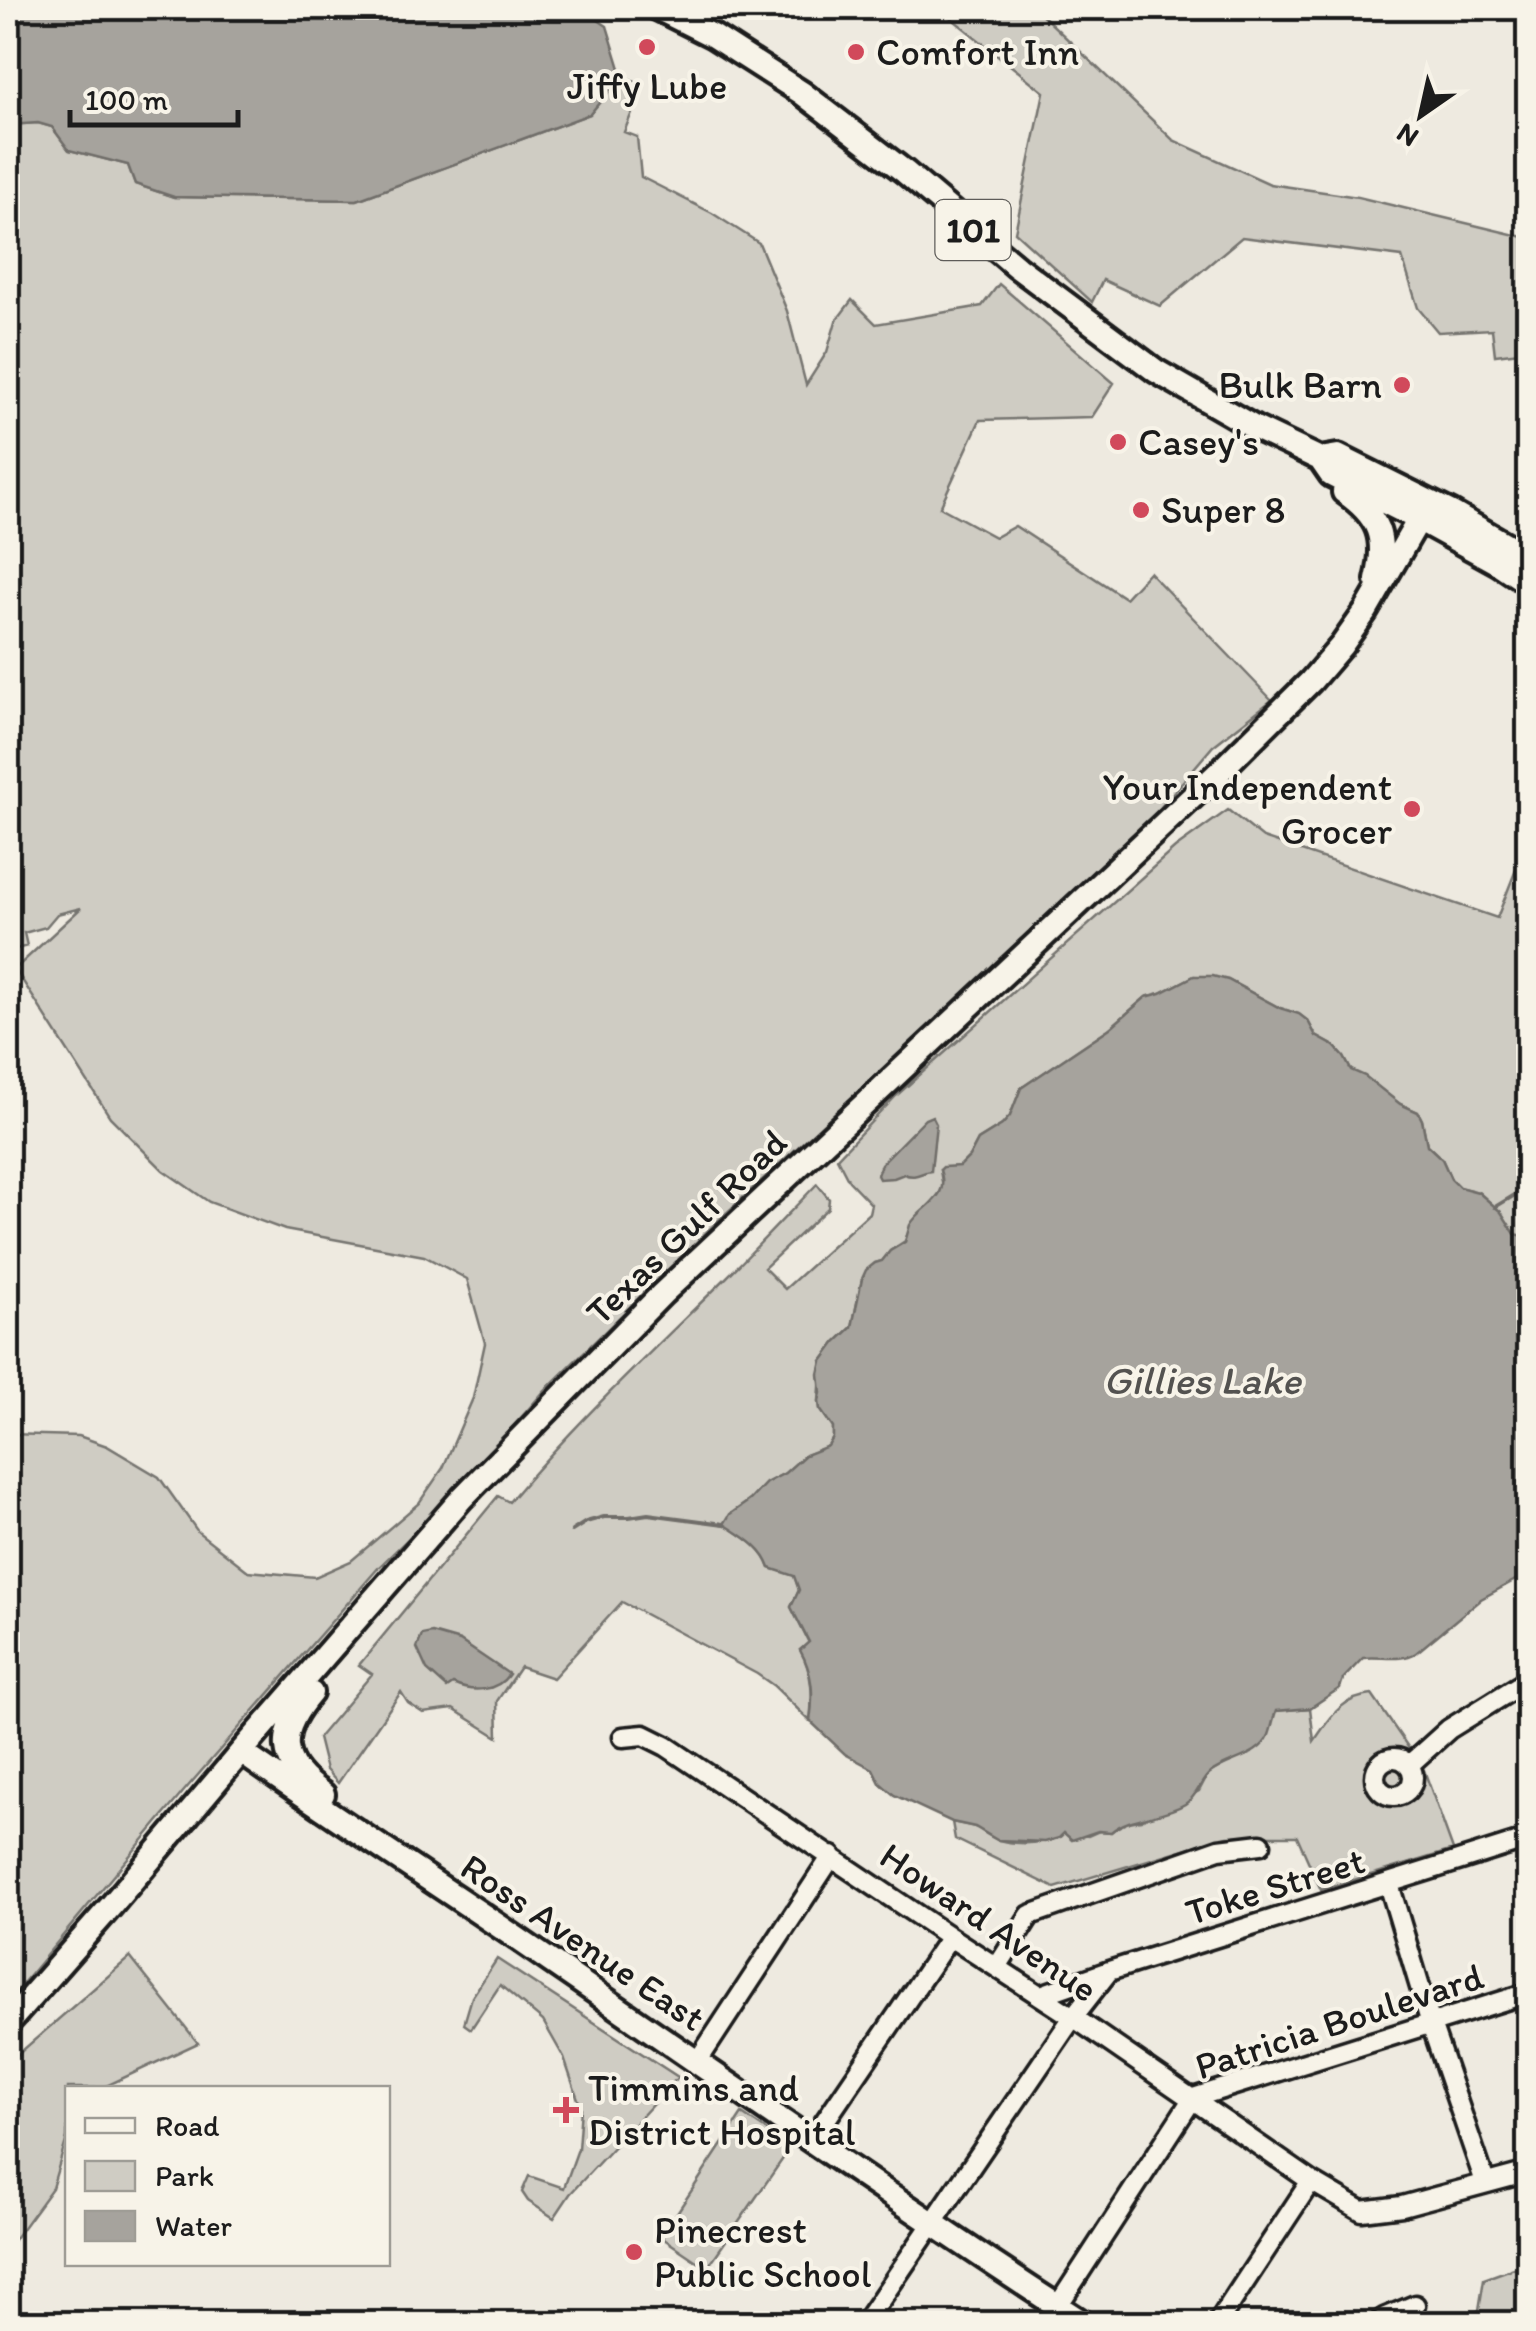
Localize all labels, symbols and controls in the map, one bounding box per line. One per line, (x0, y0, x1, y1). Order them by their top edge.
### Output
place label: Comfort Inn (876, 29, 1079, 75)
marker: Jiffy Lube (636, 36, 658, 58)
marker: Comfort Inn (845, 41, 867, 63)
place label: Jiffy Lube (567, 63, 727, 109)
scale bar (70, 65, 238, 127)
north arrow (1371, 65, 1471, 165)
text: 100 m (85, 81, 168, 118)
text: N (1390, 116, 1424, 155)
road number: 101 (936, 200, 1010, 260)
place label: Bulk Barn (1218, 362, 1382, 408)
marker: Bulk Barn (1391, 374, 1413, 396)
place label: Casey's (1138, 419, 1259, 465)
marker: Casey's (1107, 431, 1129, 453)
place label: Super 8 (1161, 487, 1285, 533)
marker: Super 8 (1130, 499, 1152, 521)
place label: Your Independent Grocer (1103, 764, 1392, 854)
marker: Your Independent Grocer (1401, 798, 1423, 820)
street label: Texas Gulf Road (576, 1120, 796, 1334)
water label: Gillies Lake (1103, 1356, 1303, 1404)
street label: Howard Avenue (871, 1832, 1107, 2012)
street label: Toke Street (1180, 1837, 1370, 1935)
street label: Ross Avenue East (452, 1843, 714, 2041)
street label: Patricia Boulevard (1189, 1953, 1489, 2089)
place label: Timmins and District Hospital (588, 2065, 856, 2155)
legend (65, 2086, 390, 2266)
marker: Timmins and District Hospital (553, 2097, 579, 2123)
text: Road (155, 2107, 220, 2144)
text: Park (155, 2157, 214, 2194)
text: Water (155, 2207, 233, 2244)
place label: Pinecrest Public School (654, 2207, 872, 2297)
marker: Pinecrest Public School (623, 2241, 645, 2263)

